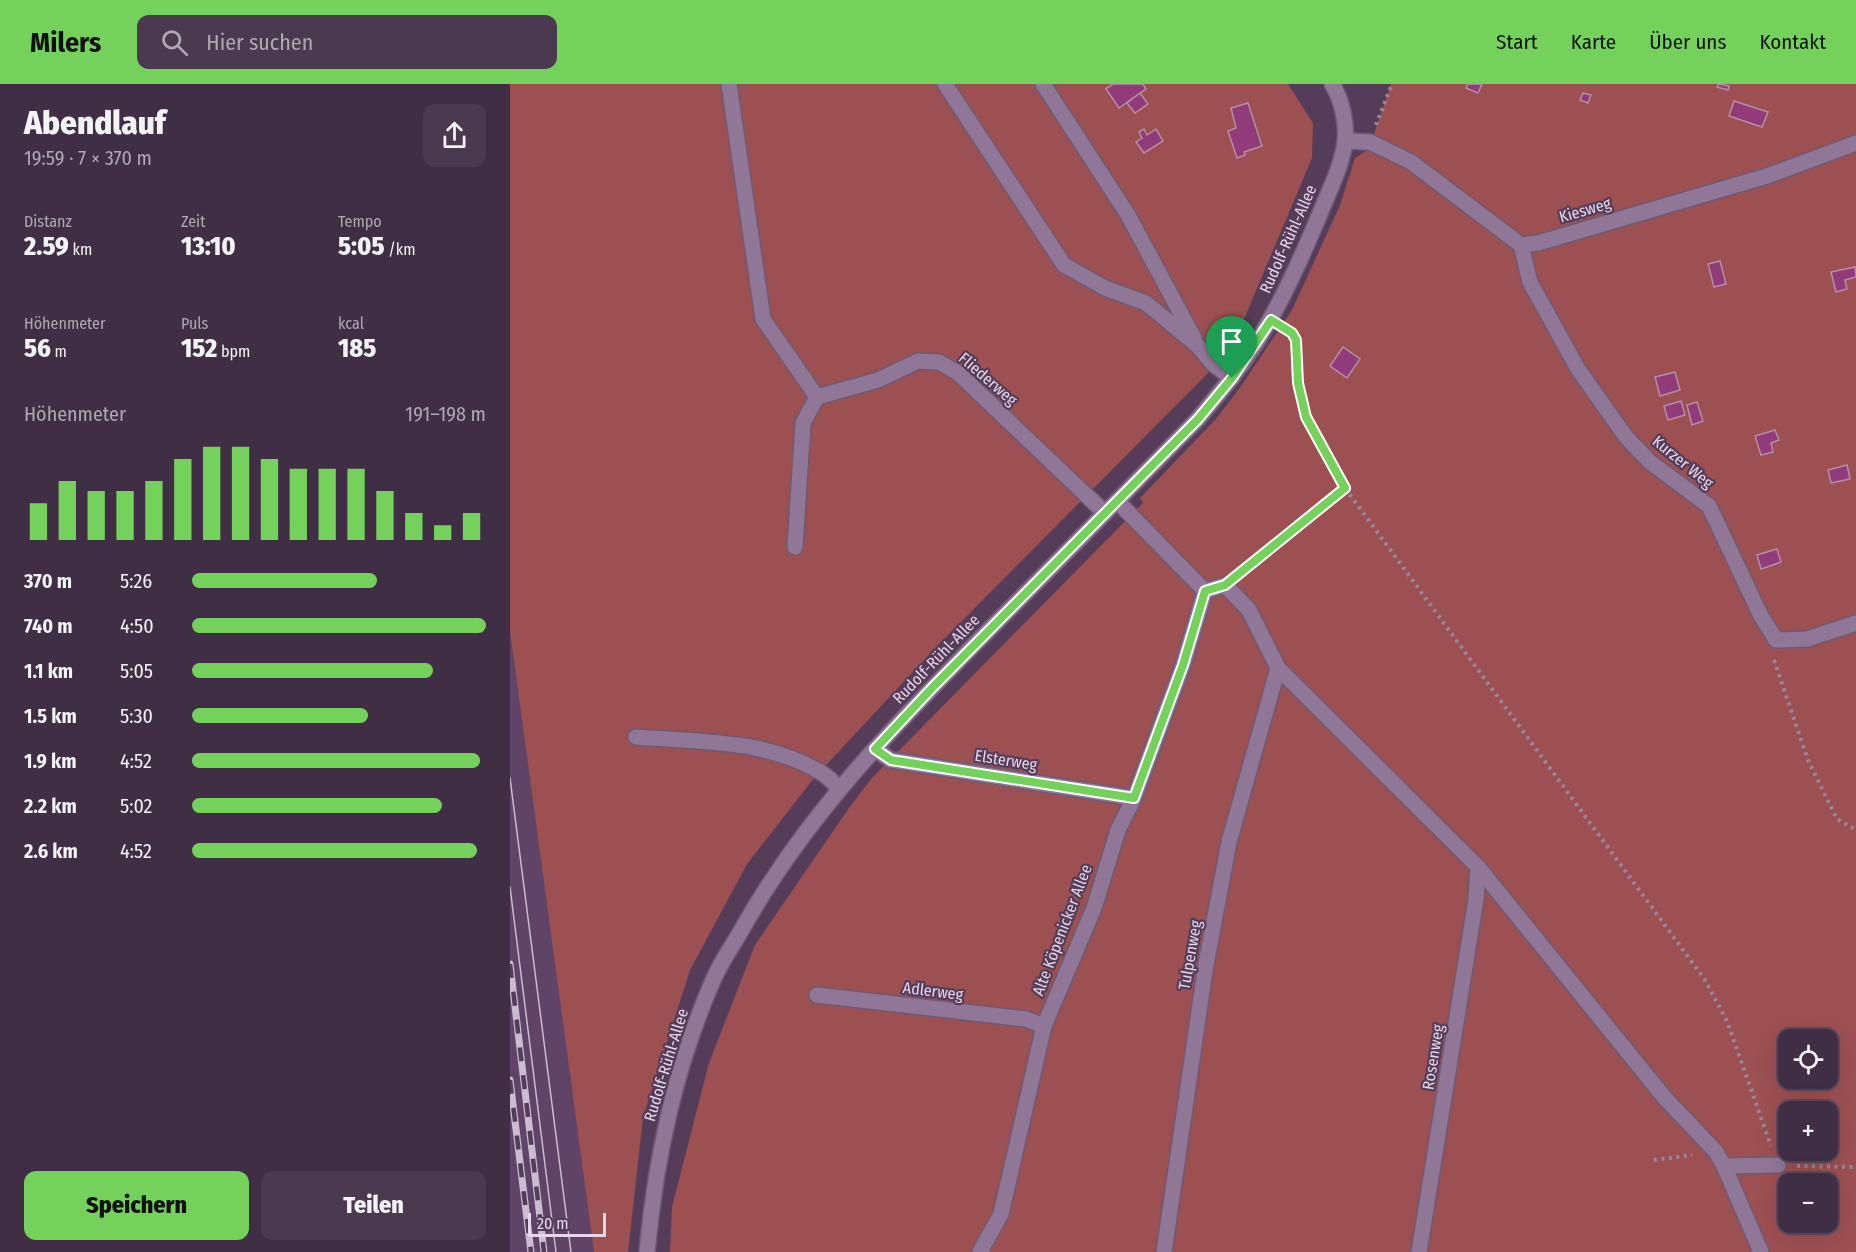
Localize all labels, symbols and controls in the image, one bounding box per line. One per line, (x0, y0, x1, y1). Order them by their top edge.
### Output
search box (137, 15, 557, 69)
text: Milers (30, 26, 101, 59)
icon: search (158, 26, 191, 59)
text: Hier suchen (206, 29, 313, 56)
text: Start (1496, 29, 1538, 55)
text: Karte (1571, 29, 1616, 55)
text: Über uns (1649, 29, 1726, 55)
text: Kontakt (1759, 29, 1826, 55)
text: Abendlauf (24, 103, 166, 143)
button: share (423, 104, 486, 167)
text: 19:59 · 7 × 370 m (24, 146, 152, 170)
street label: Rudolf-Rühl-Allee (1256, 182, 1320, 296)
street label: Kiesweg (1557, 193, 1614, 226)
text: Distanz (24, 212, 72, 231)
text: Zeit (181, 212, 205, 231)
text: Tempo (338, 212, 382, 231)
text: 2.59 (24, 231, 69, 262)
text: 13:10 (181, 231, 236, 262)
text: 5:05 (338, 231, 384, 262)
text: km (69, 240, 92, 259)
text: /km (384, 240, 415, 259)
text: Höhenmeter (24, 314, 106, 333)
text: Puls (181, 314, 208, 333)
text: kcal (338, 314, 364, 333)
pin (1206, 316, 1257, 378)
icon: arrive (1215, 325, 1248, 358)
text: 56 (24, 333, 51, 364)
text: 152 (181, 333, 217, 364)
text: 185 (338, 333, 376, 364)
text: m (51, 342, 67, 361)
text: bpm (217, 342, 250, 361)
street label: Fliederweg (955, 349, 1021, 410)
text: Höhenmeter (24, 402, 126, 426)
text: 191–198 m (405, 402, 486, 426)
street label: Kurzer Weg (1649, 432, 1718, 493)
text: 370 m (24, 569, 72, 593)
text: 5:26 (120, 569, 152, 593)
street label: Rudolf-Rühl-Allee (889, 610, 983, 708)
text: 740 m (24, 614, 73, 638)
text: 4:50 (120, 614, 154, 638)
text: 1.1 km (24, 659, 73, 683)
text: 5:05 (120, 659, 153, 683)
text: 1.5 km (24, 704, 77, 728)
text: 5:30 (120, 704, 153, 728)
street label: Elsterweg (973, 746, 1039, 774)
text: 1.9 km (24, 749, 77, 773)
text: 4:52 (120, 749, 152, 773)
text: 2.2 km (24, 794, 77, 818)
text: 5:02 (120, 794, 152, 818)
text: 2.6 km (24, 839, 78, 863)
text: 4:52 (120, 839, 152, 863)
street label: Alte Köpenicker Allee (1028, 862, 1096, 998)
street label: Tulpenweg (1175, 918, 1206, 991)
street label: Adlerweg (902, 978, 965, 1004)
street label: Rudolf-Rühl-Allee (640, 1006, 692, 1124)
street label: Rosenweg (1418, 1022, 1448, 1091)
map controls (1778, 1029, 1838, 1233)
button: locate (1778, 1029, 1838, 1089)
button: + (1778, 1101, 1838, 1161)
button: Speichern (24, 1171, 249, 1240)
button: Teilen (261, 1171, 486, 1240)
button: − (1778, 1173, 1838, 1233)
scale bar (528, 1210, 606, 1238)
text: 20 m (537, 1214, 568, 1233)

